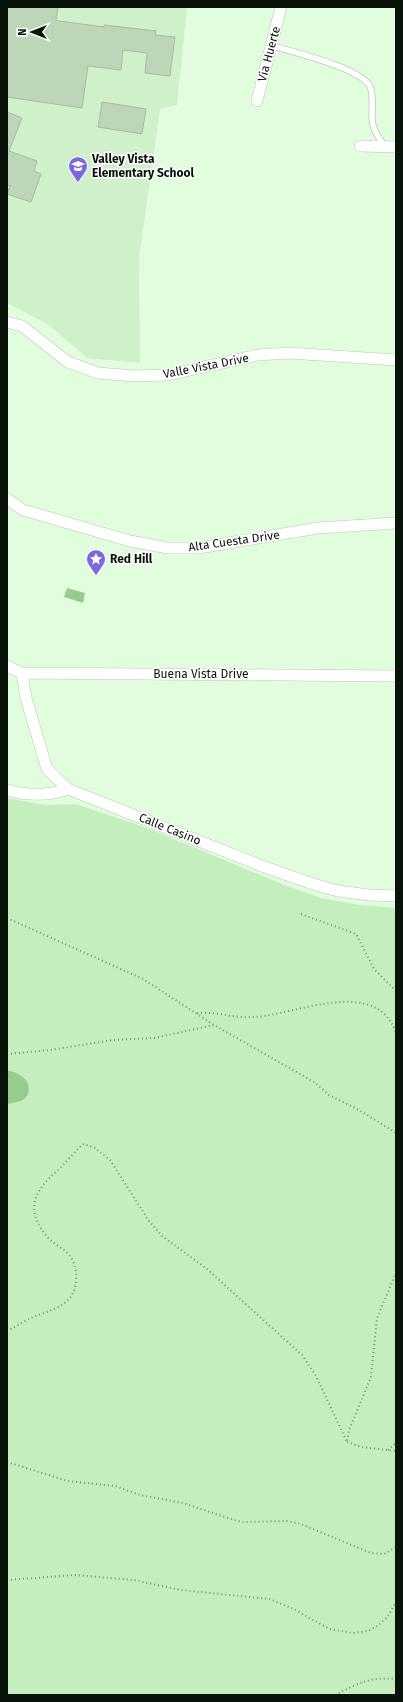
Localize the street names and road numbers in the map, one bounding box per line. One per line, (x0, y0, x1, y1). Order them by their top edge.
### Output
street label: Via Huerte (255, 25, 283, 83)
street label: Valle Vista Drive (162, 351, 250, 381)
street label: Alta Cuesta Drive (187, 528, 281, 554)
street label: Buena Vista Drive (153, 667, 249, 681)
street label: Calle Casino (137, 810, 203, 848)

